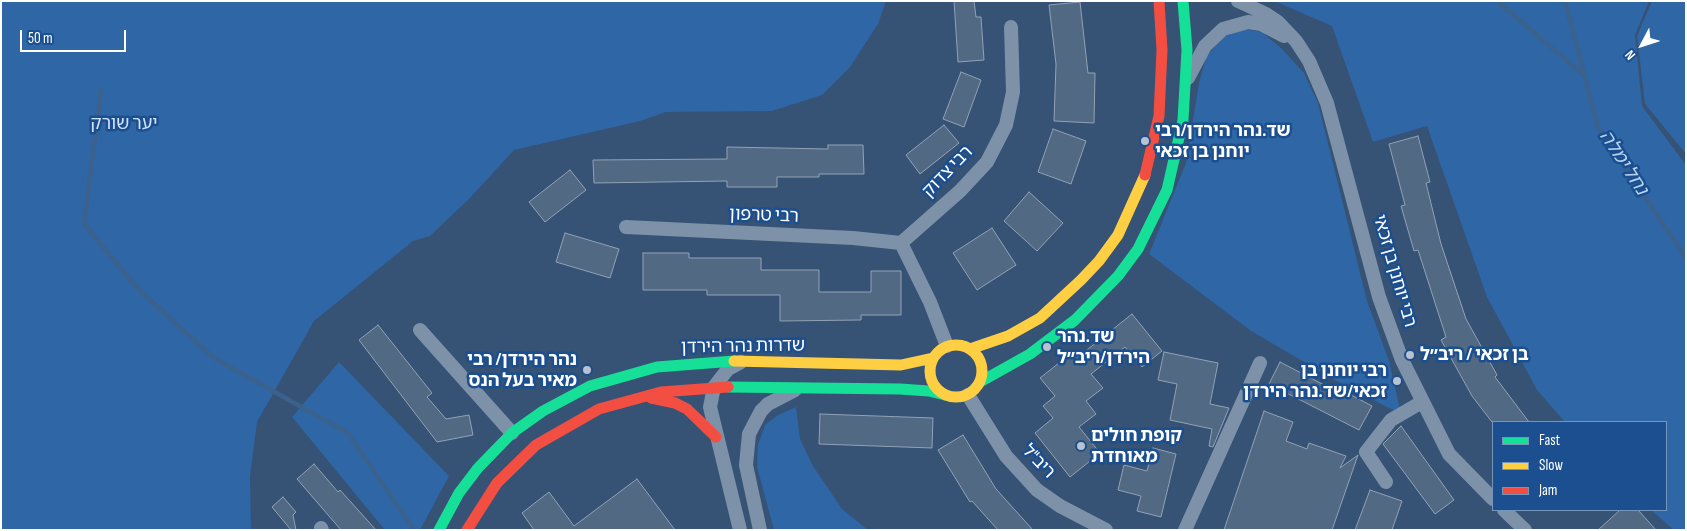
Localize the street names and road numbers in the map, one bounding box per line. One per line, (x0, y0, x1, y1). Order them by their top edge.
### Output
street label: רבי צדוק (918, 142, 978, 202)
street label: רבי טרפון (729, 204, 799, 228)
street label: רבי יוחנן בן זכאי (1368, 212, 1420, 330)
street label: שדרות נהר הירדן (681, 335, 805, 359)
street label: ריב"ל (1017, 441, 1059, 483)

